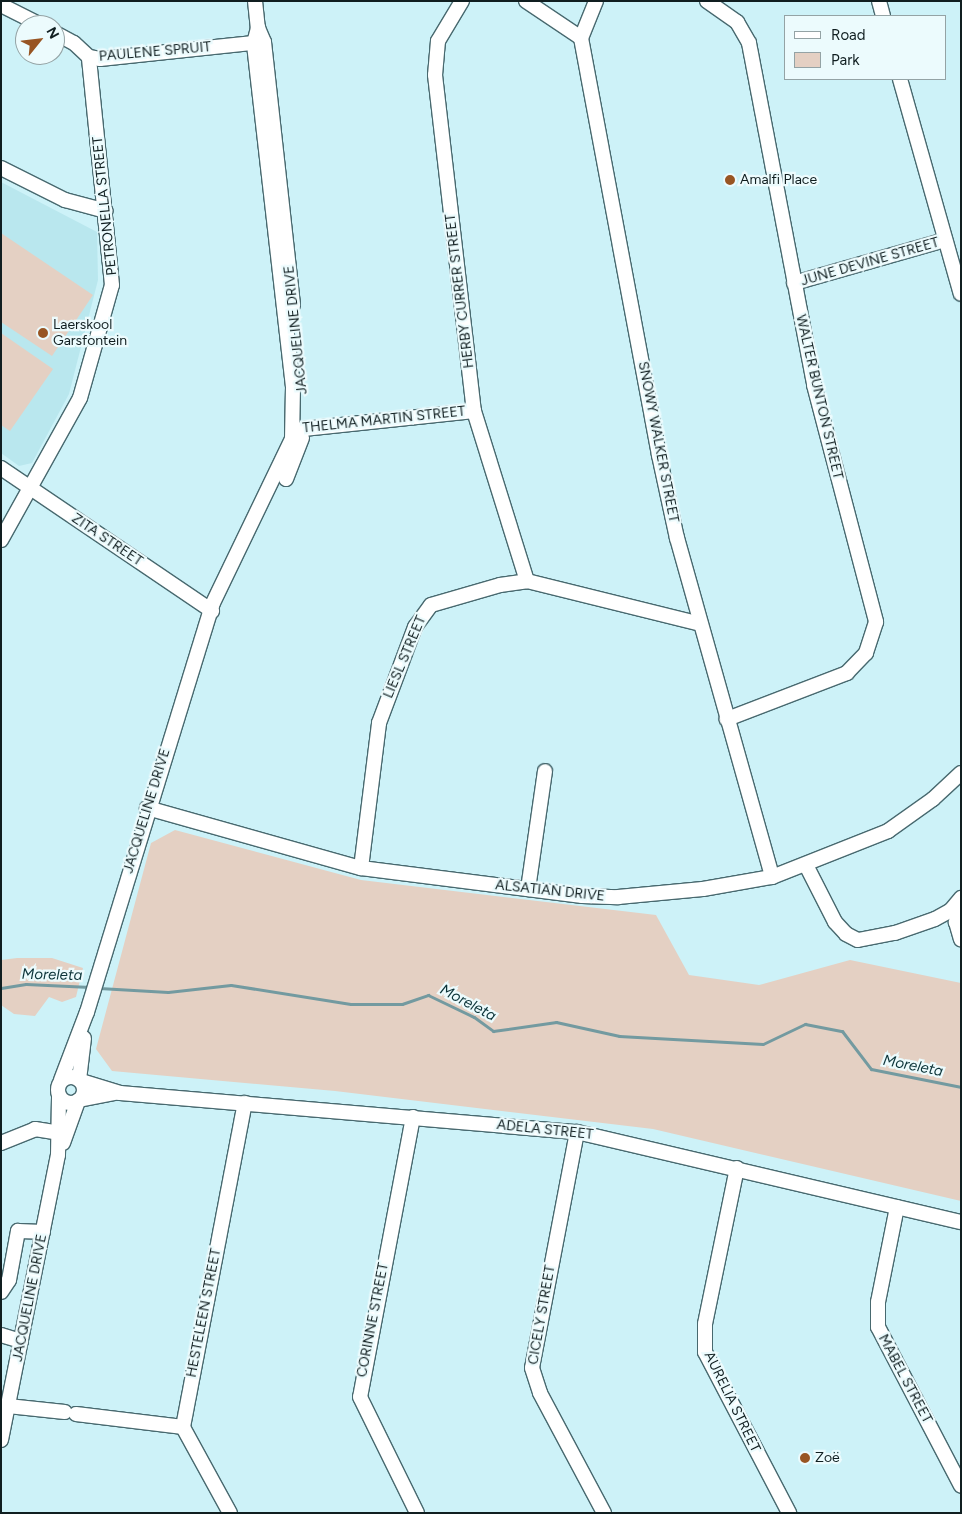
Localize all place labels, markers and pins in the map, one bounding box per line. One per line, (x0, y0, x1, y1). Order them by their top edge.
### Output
place label: Amalfi Place (740, 172, 817, 188)
marker: Amalfi Place (724, 174, 736, 186)
place label: Laerskool Garsfontein (53, 317, 127, 350)
marker: Laerskool Garsfontein (37, 327, 49, 339)
place label: Zoë (815, 1450, 840, 1466)
marker: Zoë (799, 1452, 811, 1464)

